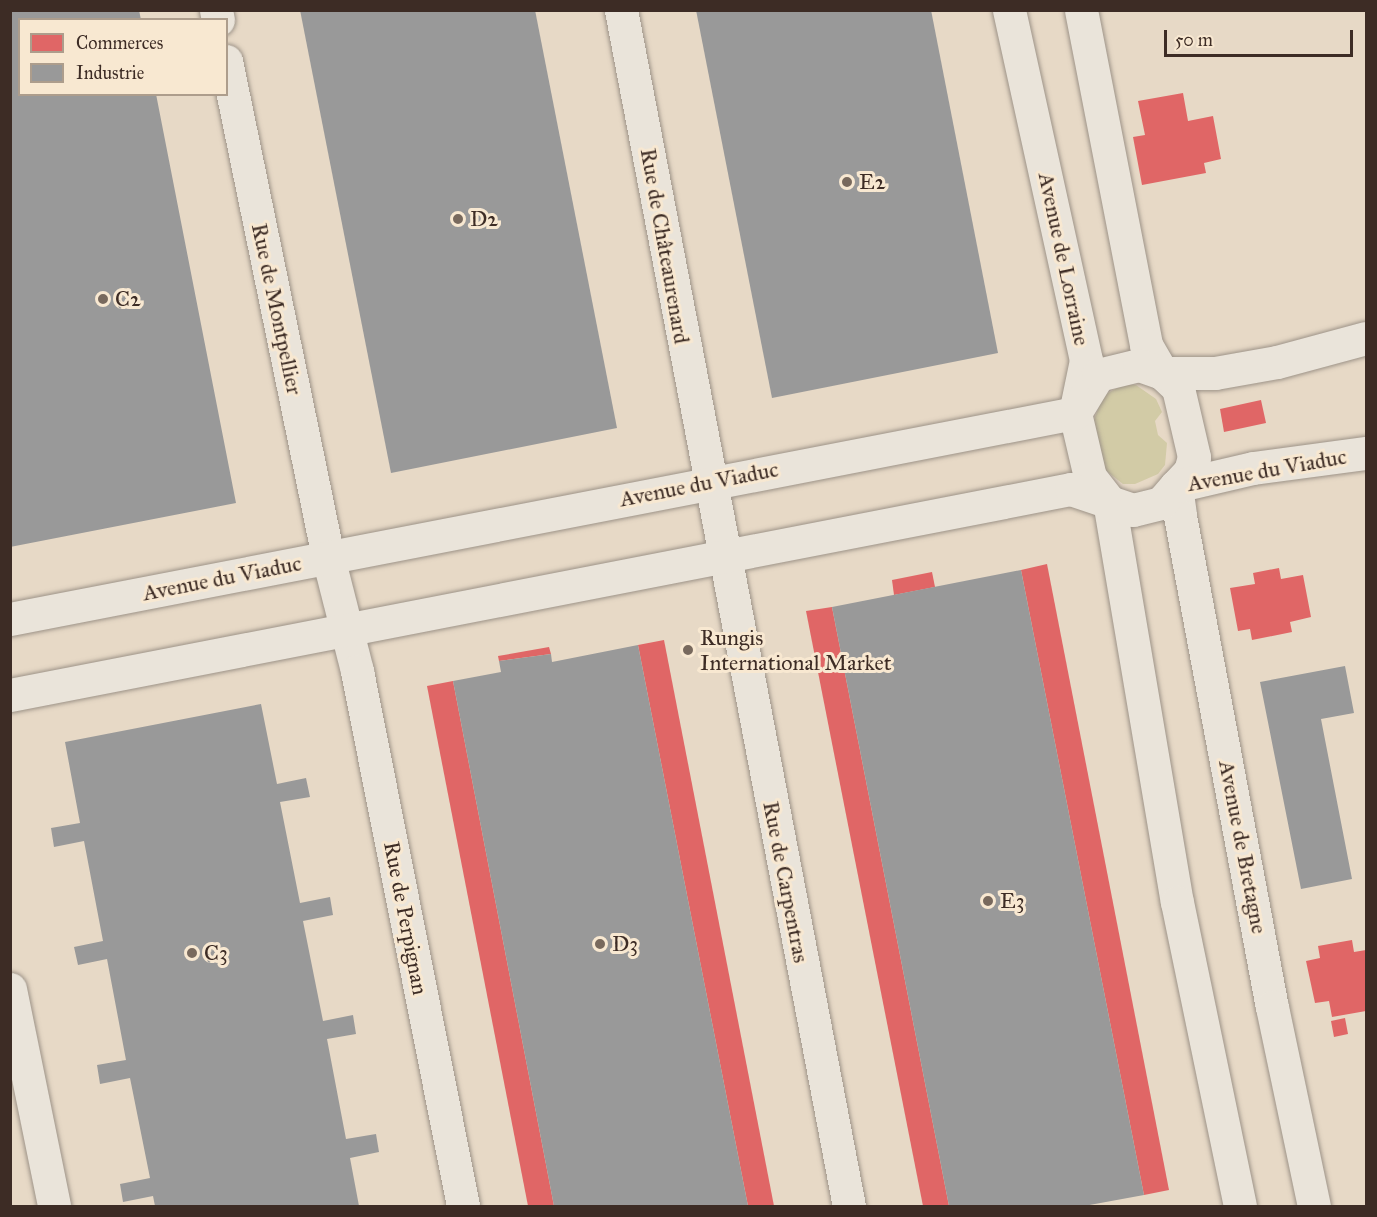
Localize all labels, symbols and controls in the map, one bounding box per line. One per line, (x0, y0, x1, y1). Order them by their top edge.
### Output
legend (18, 18, 228, 96)
scale bar (1167, 18, 1356, 56)
text: 50 m (1175, 29, 1213, 51)
text: Commerces (76, 32, 163, 54)
text: Industrie (76, 62, 144, 84)
street label: Rue de Châteaurenard (635, 146, 695, 346)
place label: E2 (859, 169, 886, 195)
street label: Avenue de Lorraine (1033, 170, 1095, 348)
marker: E2 (840, 175, 854, 189)
place label: D2 (470, 206, 498, 232)
marker: D2 (451, 212, 465, 226)
street label: Rue de Montpellier (246, 221, 308, 397)
place label: C2 (115, 286, 141, 312)
marker: C2 (96, 292, 110, 306)
street label: Avenue du Viaduc (1185, 443, 1349, 497)
street label: Avenue du Viaduc (617, 456, 781, 512)
street label: Avenue du Viaduc (140, 550, 304, 606)
place label: Rungis International Market (700, 624, 892, 676)
marker: Rungis International Market (681, 643, 695, 657)
street label: Avenue de Bretagne (1213, 758, 1273, 936)
street label: Rue de Carpentras (757, 799, 815, 965)
street label: Rue de Perpignan (378, 839, 434, 997)
place label: E3 (1000, 888, 1025, 914)
marker: E3 (981, 894, 995, 908)
place label: D3 (612, 931, 638, 957)
marker: D3 (593, 937, 607, 951)
place label: C3 (204, 940, 228, 966)
marker: C3 (185, 946, 199, 960)

